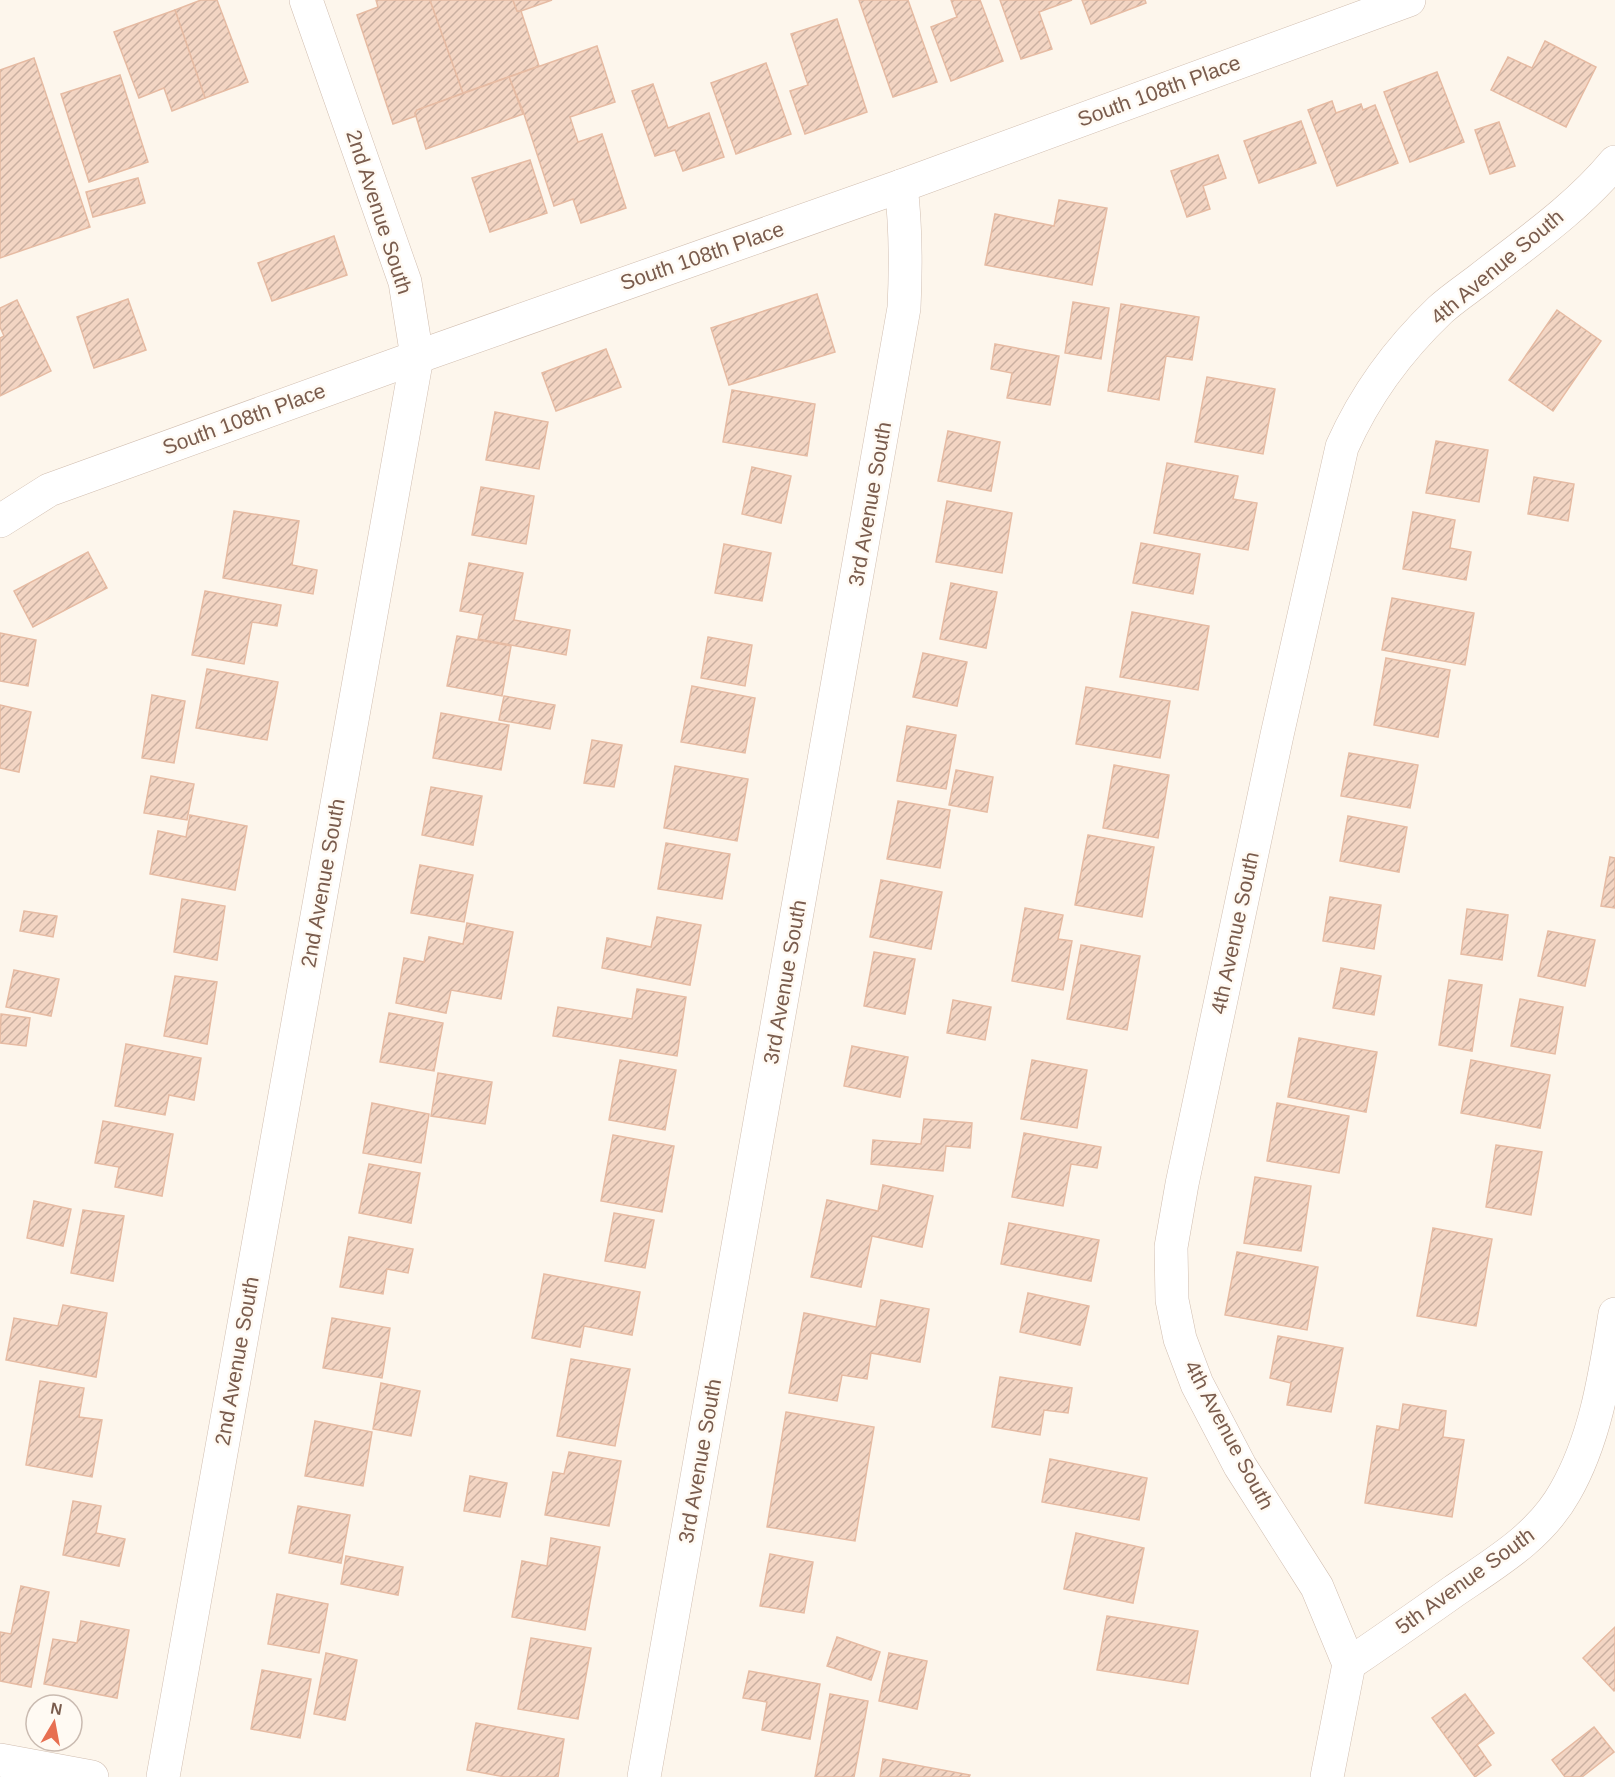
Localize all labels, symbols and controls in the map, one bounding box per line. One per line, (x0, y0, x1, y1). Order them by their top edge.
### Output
street label: South 108th Place (1074, 50, 1243, 131)
street label: 2nd Avenue South (342, 127, 417, 297)
street label: 4th Avenue South (1426, 205, 1567, 329)
street label: South 108th Place (617, 217, 787, 294)
street label: South 108th Place (159, 378, 328, 459)
street label: 3rd Avenue South (844, 420, 895, 588)
street label: 2nd Avenue South (296, 797, 349, 969)
street label: 4th Avenue South (1206, 850, 1263, 1016)
street label: 3rd Avenue South (759, 898, 810, 1066)
street label: 2nd Avenue South (210, 1275, 263, 1447)
street label: 4th Avenue South (1180, 1356, 1278, 1513)
street label: 3rd Avenue South (674, 1377, 725, 1545)
street label: 5th Avenue South (1391, 1523, 1538, 1639)
north arrow (24, 1693, 84, 1753)
text: N (49, 1699, 64, 1718)

